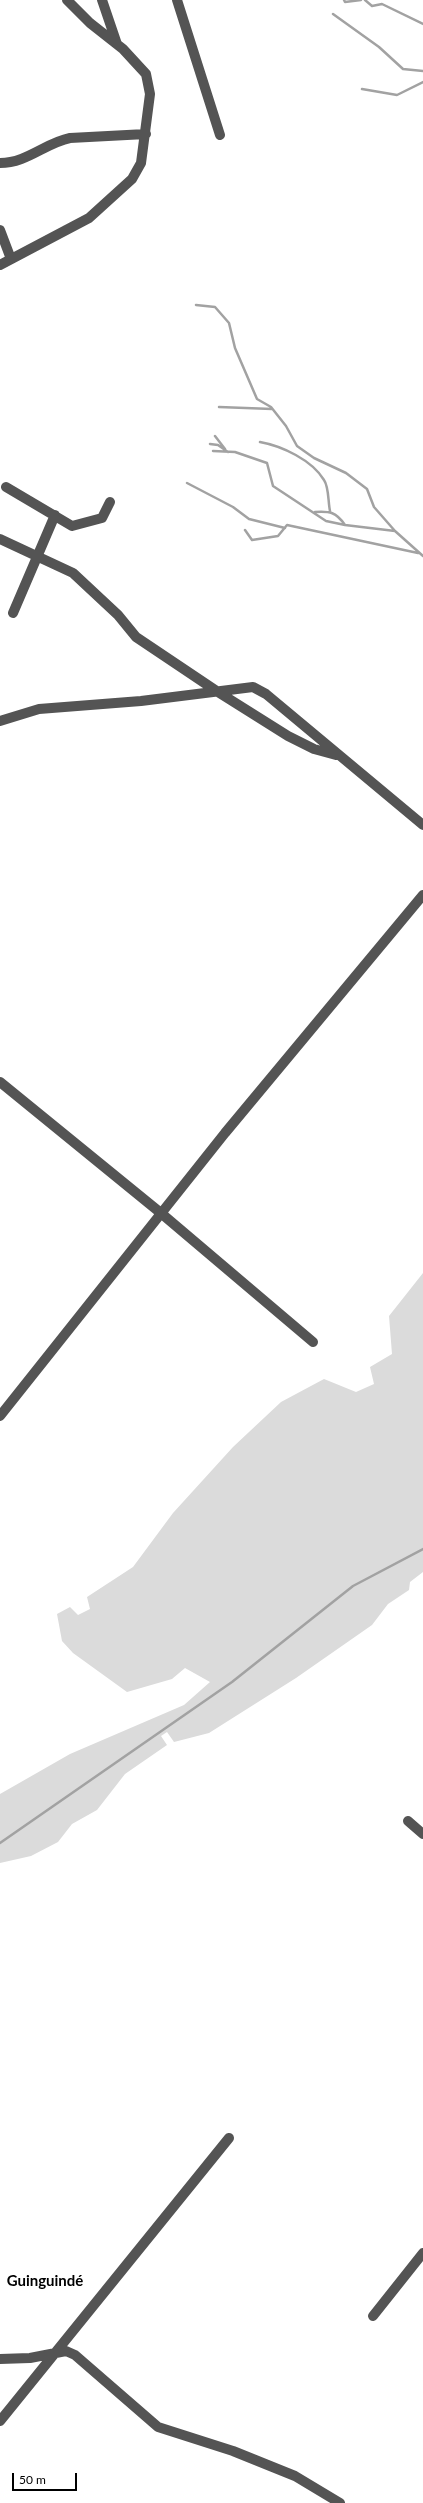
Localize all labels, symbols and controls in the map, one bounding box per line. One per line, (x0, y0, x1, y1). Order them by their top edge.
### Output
district label: Guinguindé (7, 2272, 83, 2290)
scale bar (14, 2465, 79, 2491)
text: 50 m (19, 2472, 46, 2487)

